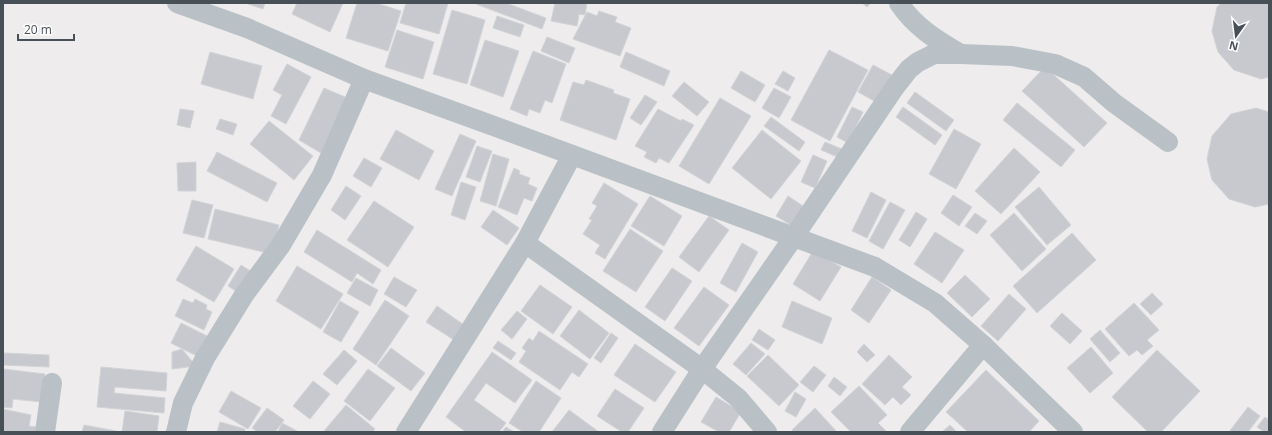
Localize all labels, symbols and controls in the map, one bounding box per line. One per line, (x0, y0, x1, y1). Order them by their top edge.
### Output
scale bar (18, 16, 74, 42)
north arrow (1216, 16, 1256, 56)
text: 20 m (24, 21, 52, 38)
text: N (1227, 38, 1240, 55)

